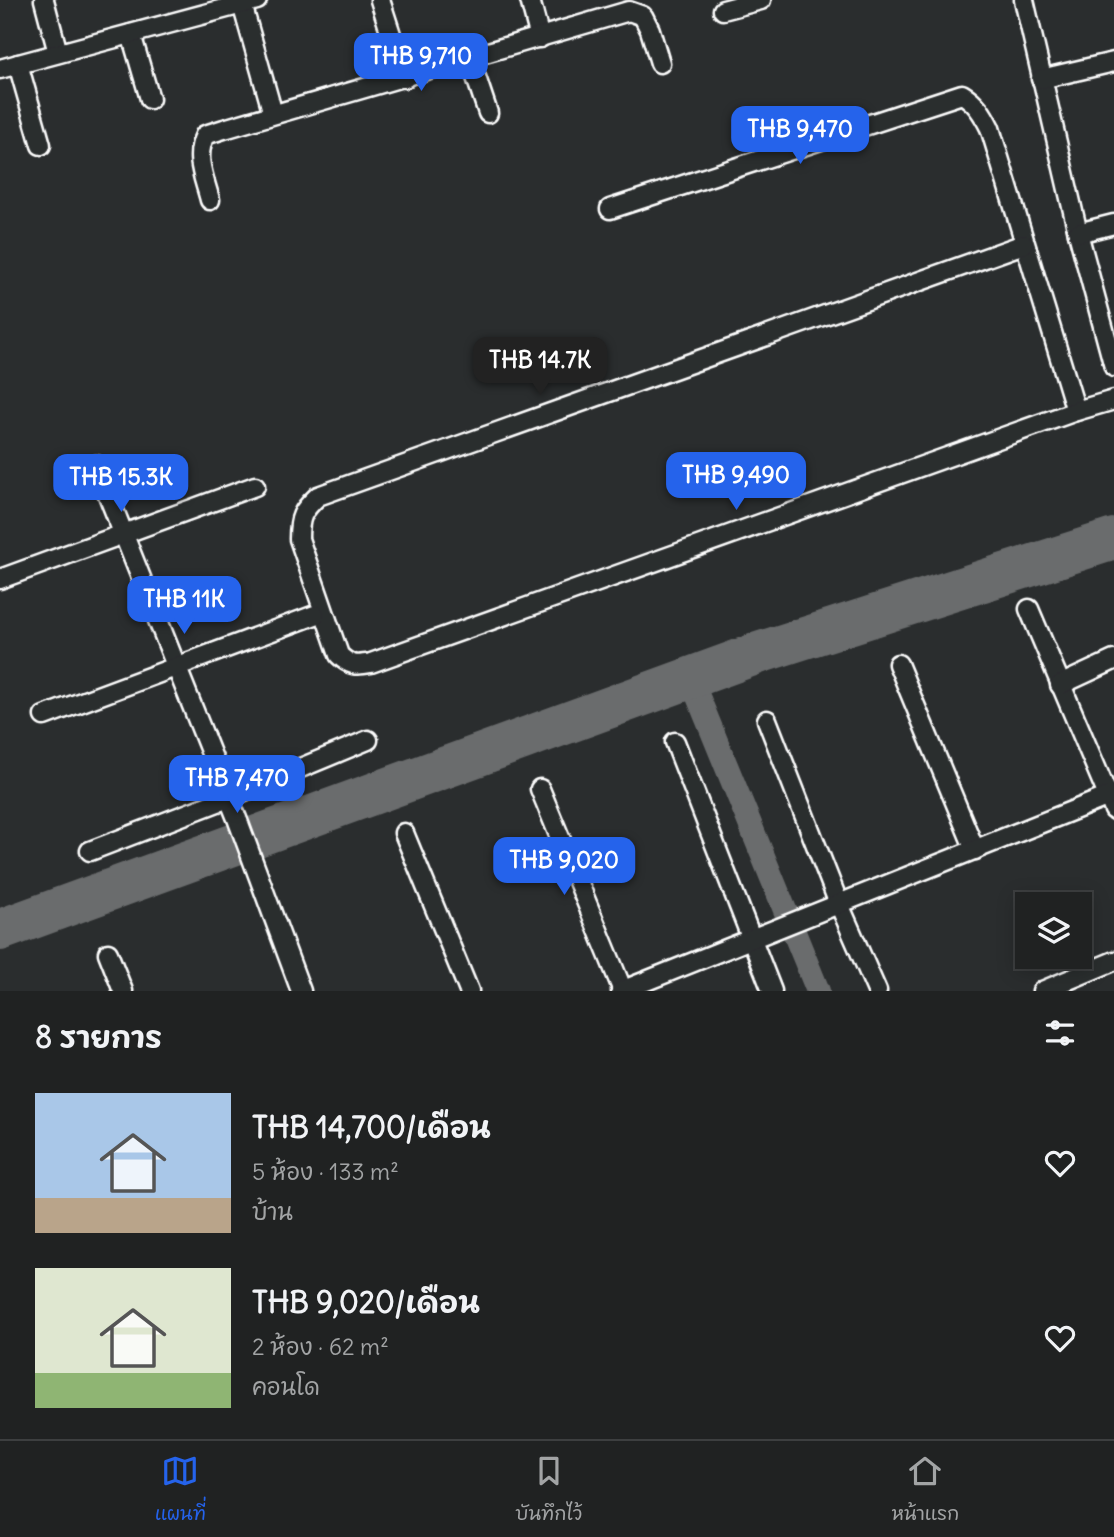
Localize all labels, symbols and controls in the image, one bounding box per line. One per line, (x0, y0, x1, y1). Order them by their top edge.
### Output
pin: THB 9,710 (341, 34, 501, 93)
text: THB 9,710 (370, 41, 472, 70)
pin: THB 9,470 (720, 106, 880, 166)
text: THB 9,470 (747, 114, 853, 143)
pin: THB 14.7K (460, 338, 620, 397)
text: THB 14.7K (489, 345, 591, 374)
pin: THB 9,490 (656, 452, 816, 512)
pin: THB 15.3K (41, 454, 201, 514)
text: THB 9,490 (682, 460, 790, 489)
text: THB 15.3K (69, 462, 173, 491)
pin: THB 11K (119, 576, 249, 636)
text: THB 11K (143, 584, 225, 613)
pin: THB 7,470 (157, 756, 317, 815)
text: THB 7,470 (185, 763, 289, 792)
pin: THB 9,020 (484, 838, 644, 897)
text: THB 9,020 (509, 845, 619, 874)
map controls (1015, 892, 1092, 969)
button: layers (1015, 892, 1092, 969)
icon: filters (1041, 1014, 1079, 1052)
text: 8 รายการ (35, 1018, 162, 1056)
text: THB 14,700/เดือน (252, 1108, 491, 1146)
icon: home (91, 1121, 175, 1205)
icon: heart (1041, 1144, 1079, 1182)
text: 5 ห้อง · 133 m² (252, 1157, 399, 1186)
text: บ้าน (252, 1197, 293, 1226)
text: THB 9,020/เดือน (252, 1283, 480, 1321)
icon: home (91, 1296, 175, 1380)
icon: heart (1041, 1319, 1079, 1357)
text: 2 ห้อง · 62 m² (252, 1332, 389, 1361)
text: คอนโด (252, 1372, 320, 1401)
tab: แผนที่ (155, 1452, 206, 1527)
tab: บันทึกไว้ (515, 1452, 582, 1527)
tab: หน้าแรก (892, 1452, 959, 1527)

